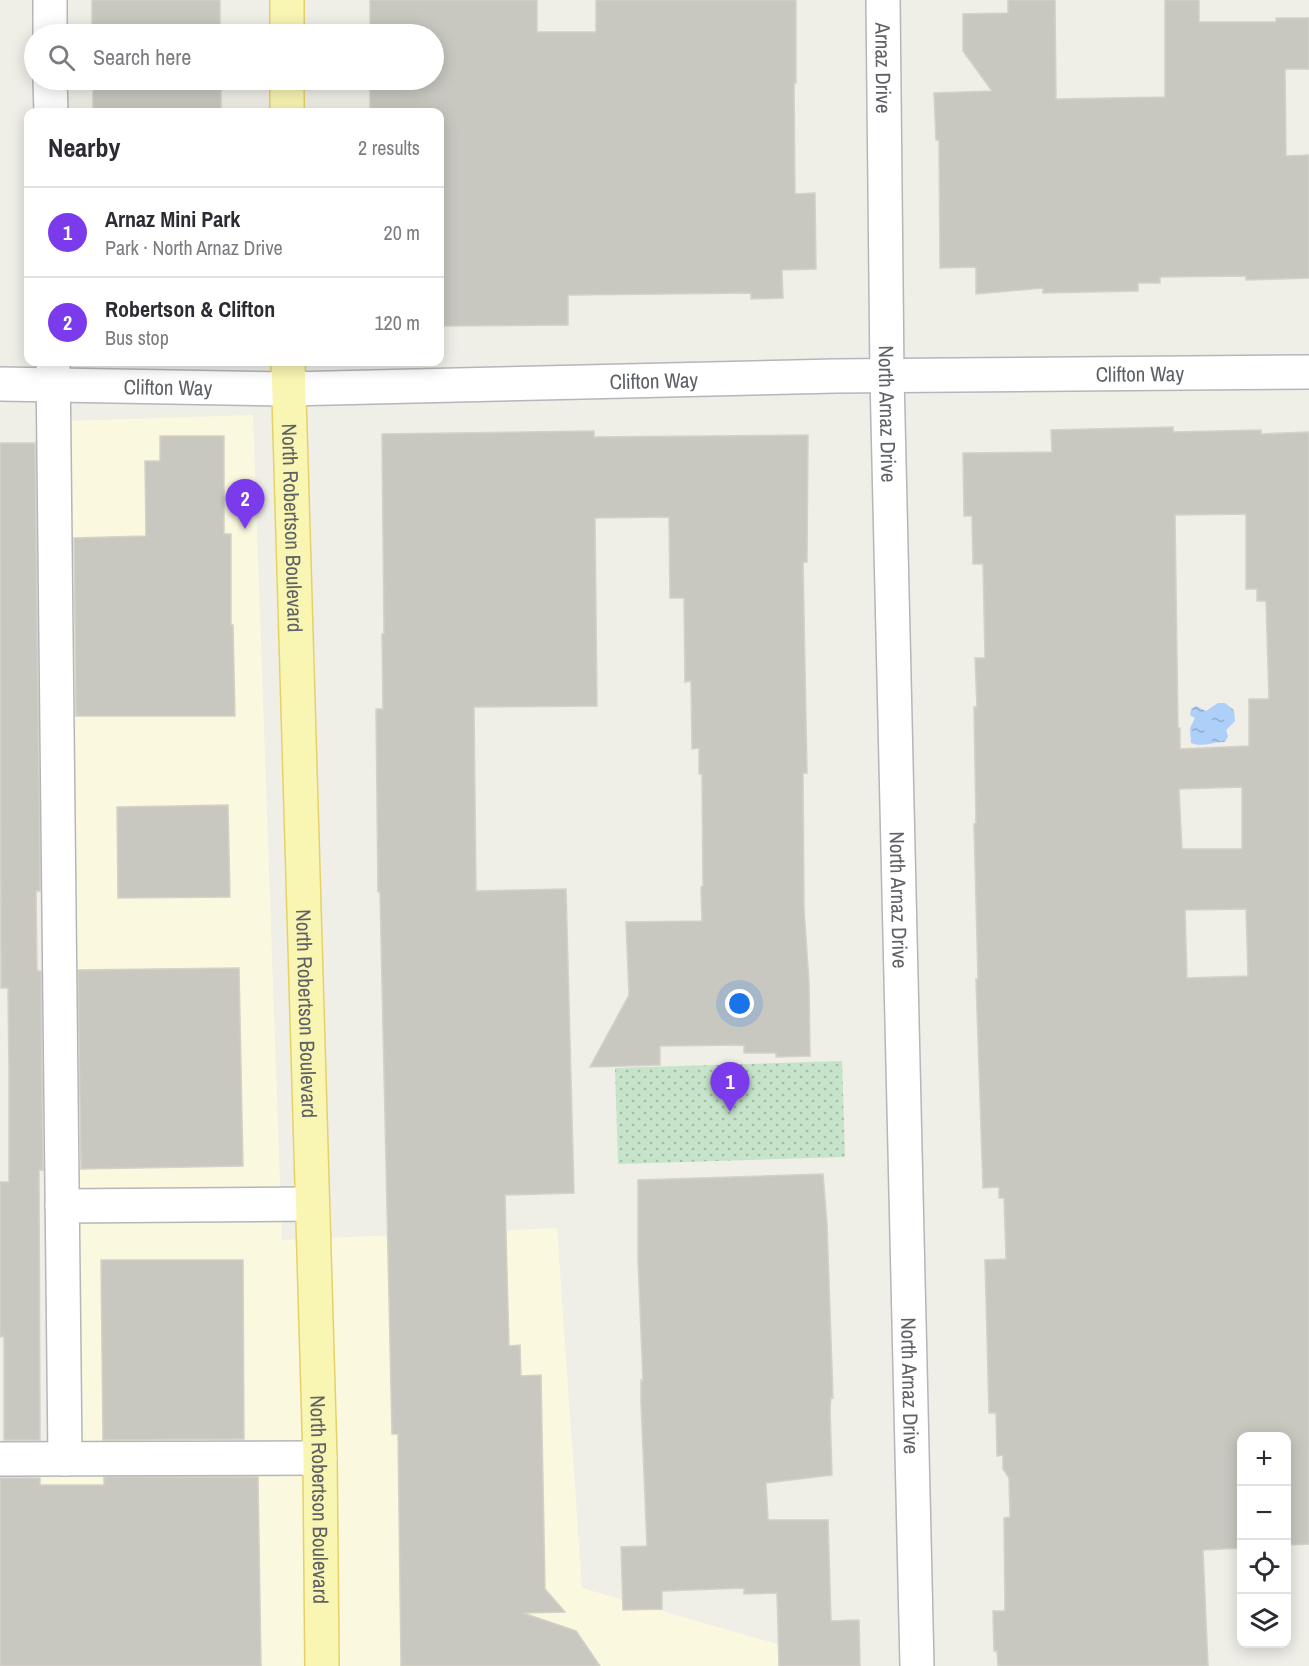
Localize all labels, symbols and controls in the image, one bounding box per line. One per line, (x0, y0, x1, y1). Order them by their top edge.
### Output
street label: Arnaz Drive (869, 21, 899, 114)
search box (24, 24, 444, 90)
icon: search (45, 41, 78, 74)
text: Search here (93, 42, 191, 72)
text: Nearby (48, 130, 120, 165)
text: 2 results (358, 134, 420, 161)
text: Arnaz Mini Park (105, 204, 240, 234)
text: 1 (63, 219, 72, 246)
text: 20 m (384, 219, 420, 246)
text: Park · North Arnaz Drive (105, 234, 283, 261)
text: Robertson & Clifton (105, 294, 275, 324)
text: 2 (63, 309, 72, 336)
text: 120 m (374, 309, 420, 336)
text: Bus stop (105, 324, 169, 351)
street label: North Arnaz Drive (872, 345, 904, 483)
street label: Clifton Way (1095, 359, 1185, 388)
street label: Clifton Way (609, 365, 699, 396)
street label: Clifton Way (124, 372, 213, 402)
street label: North Robertson Boulevard (275, 423, 310, 633)
pin: 2 (226, 480, 264, 529)
street label: North Arnaz Drive (883, 831, 915, 969)
street label: North Robertson Boulevard (289, 909, 325, 1118)
your location (725, 989, 754, 1018)
pin: 1 (710, 1062, 750, 1112)
street label: North Arnaz Drive (894, 1317, 927, 1455)
street label: North Robertson Boulevard (304, 1395, 336, 1604)
map controls (1237, 1432, 1291, 1648)
button: + (1237, 1432, 1291, 1486)
button: − (1237, 1486, 1291, 1540)
button: locate (1237, 1540, 1291, 1594)
button: layers (1237, 1594, 1291, 1648)

